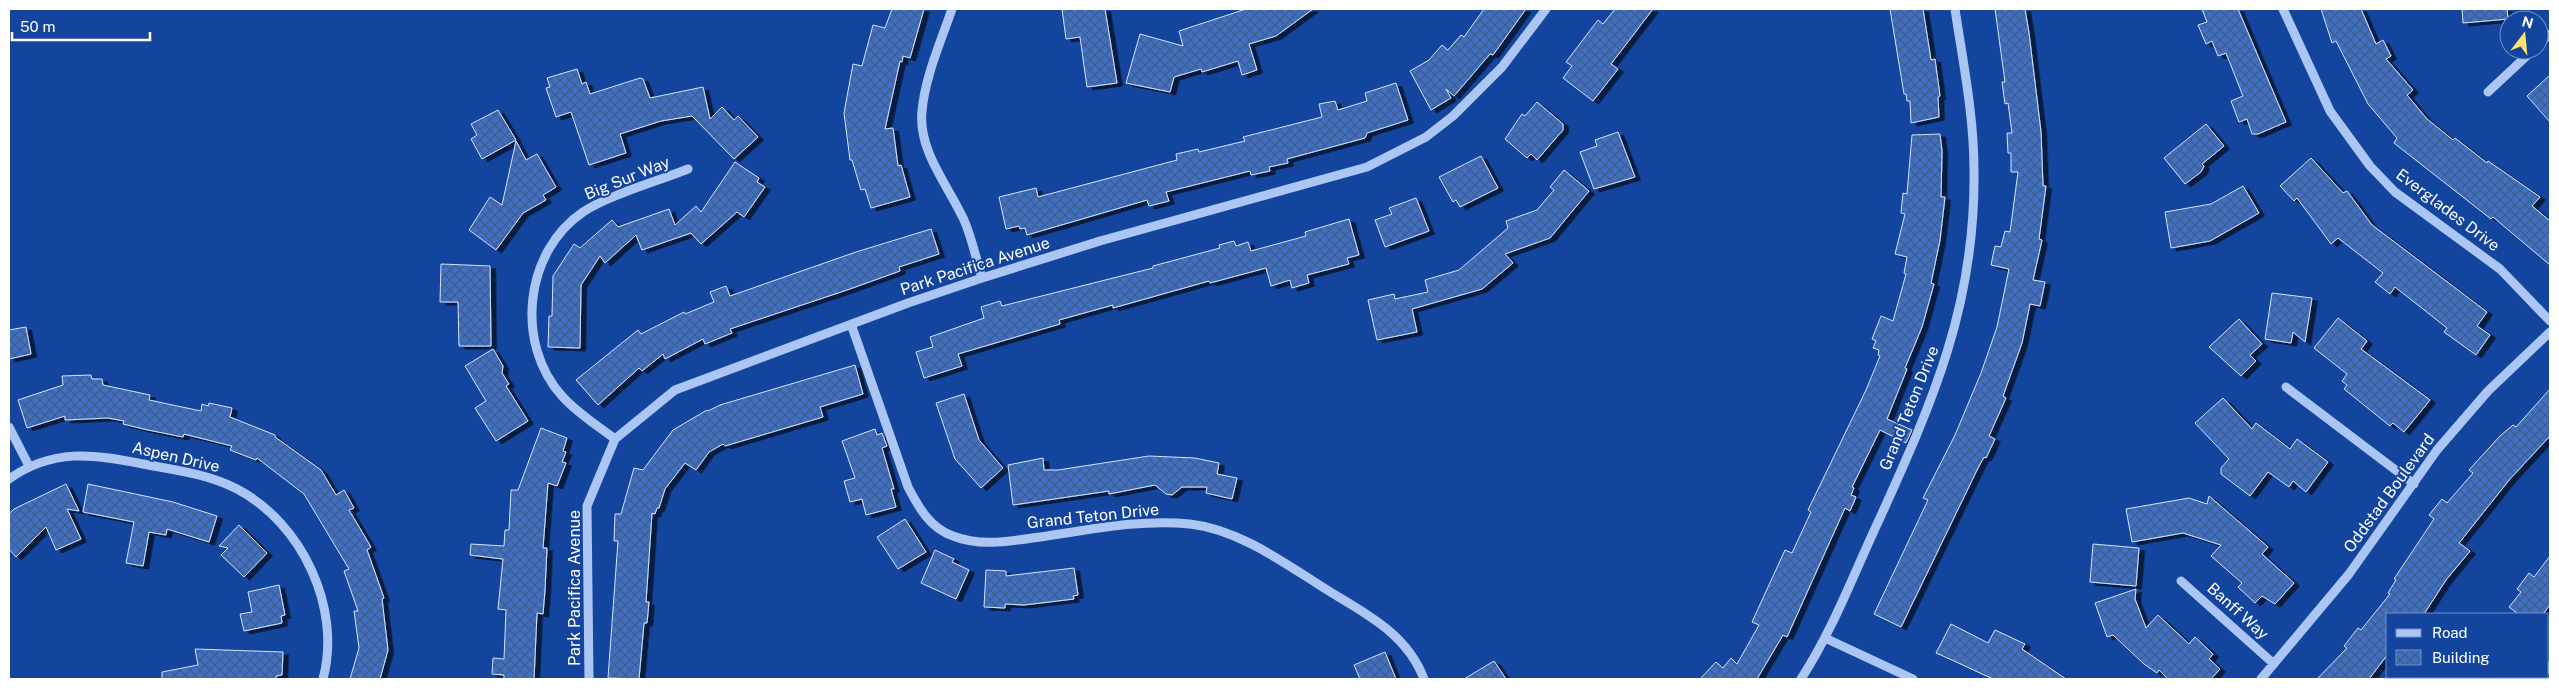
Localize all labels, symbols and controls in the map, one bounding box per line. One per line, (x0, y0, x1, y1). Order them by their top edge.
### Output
scale bar (12, 10, 150, 42)
north arrow (2499, 10, 2549, 60)
text: N (2520, 13, 2535, 32)
text: 50 m (20, 18, 55, 35)
street label: Big Sur Way (582, 152, 673, 204)
street label: Everglades Drive (2392, 165, 2504, 255)
street label: Park Pacifica Avenue (898, 233, 1052, 299)
street label: Grand Teton Drive (1875, 343, 1943, 473)
street label: Oddstad Boulevard (2340, 430, 2438, 556)
street label: Aspen Drive (130, 438, 222, 476)
street label: Grand Teton Drive (1026, 500, 1160, 532)
street label: Park Pacifica Avenue (565, 510, 584, 666)
street label: Banff Way (2203, 578, 2273, 644)
legend (2386, 613, 2549, 678)
text: Road (2432, 624, 2468, 641)
text: Building (2432, 649, 2490, 666)

